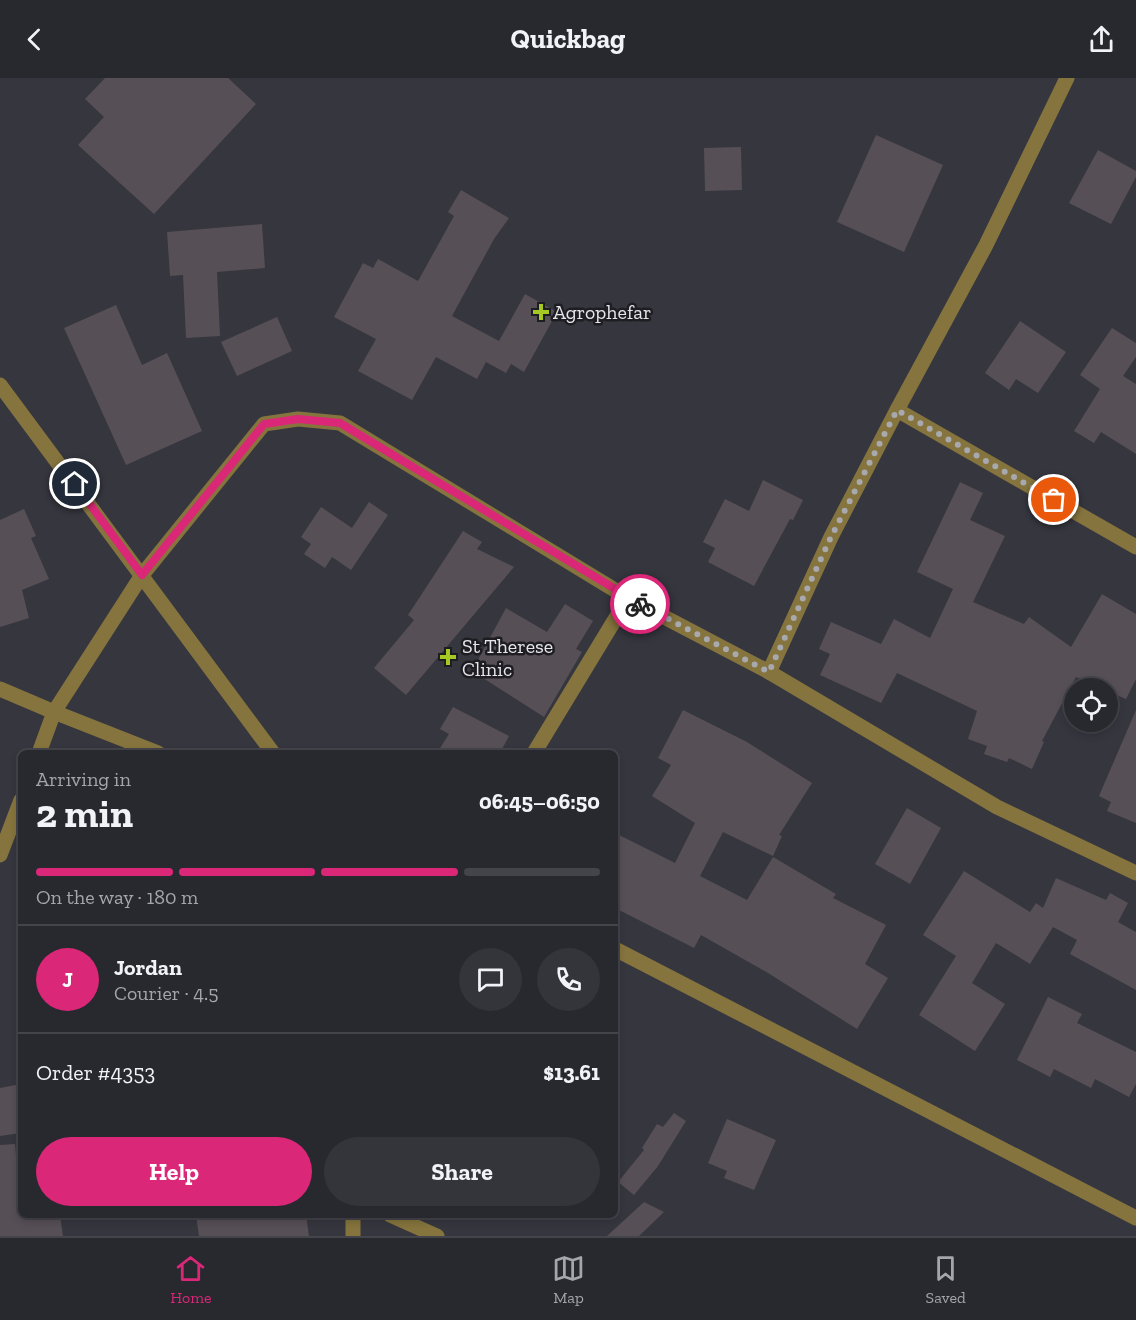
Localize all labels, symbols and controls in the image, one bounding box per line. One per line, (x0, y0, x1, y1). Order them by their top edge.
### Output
icon: back (18, 23, 51, 56)
text: Quickbag (511, 23, 625, 55)
icon: share (1085, 23, 1118, 56)
place label: Agrophefar (553, 300, 651, 324)
marker: Agrophefar (534, 305, 548, 319)
pin (49, 458, 100, 509)
icon: home (58, 467, 91, 500)
pin (1028, 474, 1079, 525)
icon: bag (1037, 483, 1070, 516)
courier (610, 574, 670, 634)
icon: bike (624, 588, 657, 621)
place label: St Therese Clinic (462, 634, 553, 681)
marker: St Therese Clinic (439, 648, 457, 666)
map controls (1064, 678, 1118, 732)
button: locate (1064, 678, 1118, 732)
text: Arriving in (36, 767, 131, 791)
text: 06:45–06:50 (479, 788, 600, 815)
text: 2 min (36, 790, 133, 837)
text: On the way · 180 m (36, 885, 198, 909)
button: chat (459, 948, 522, 1011)
button: phone (537, 948, 600, 1011)
text: Jordan (114, 954, 182, 981)
text: J (62, 966, 73, 993)
text: Courier · 4.5 (114, 981, 219, 1005)
text: Order #4353 (36, 1059, 155, 1086)
text: $13.61 (543, 1059, 600, 1086)
button: Help (36, 1137, 312, 1206)
button: Share (324, 1137, 600, 1206)
tab: Home (170, 1252, 212, 1307)
tab: Map (552, 1252, 585, 1307)
tab: Saved (926, 1252, 966, 1307)

